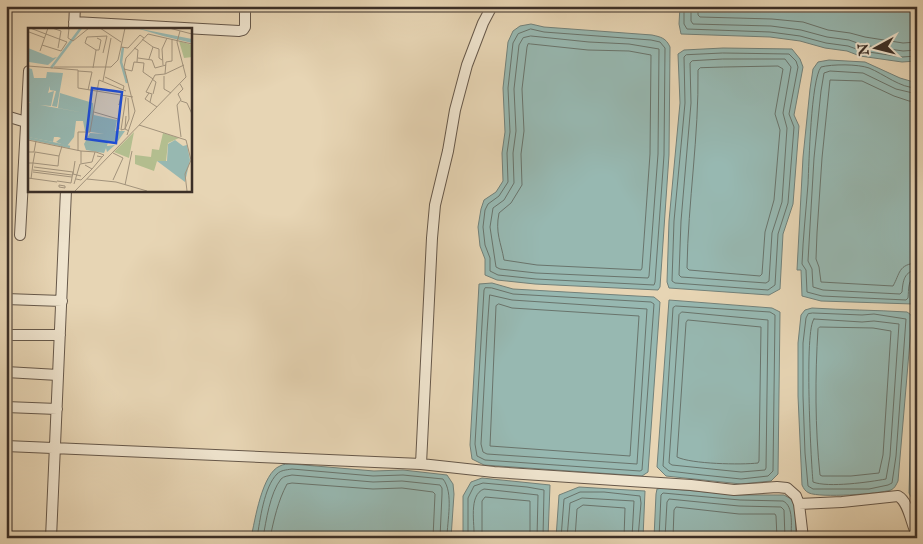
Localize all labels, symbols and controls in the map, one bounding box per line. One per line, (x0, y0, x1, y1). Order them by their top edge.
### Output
north arrow (850, 22, 900, 72)
inset map (28, 28, 191, 191)
text: N (854, 42, 874, 58)

